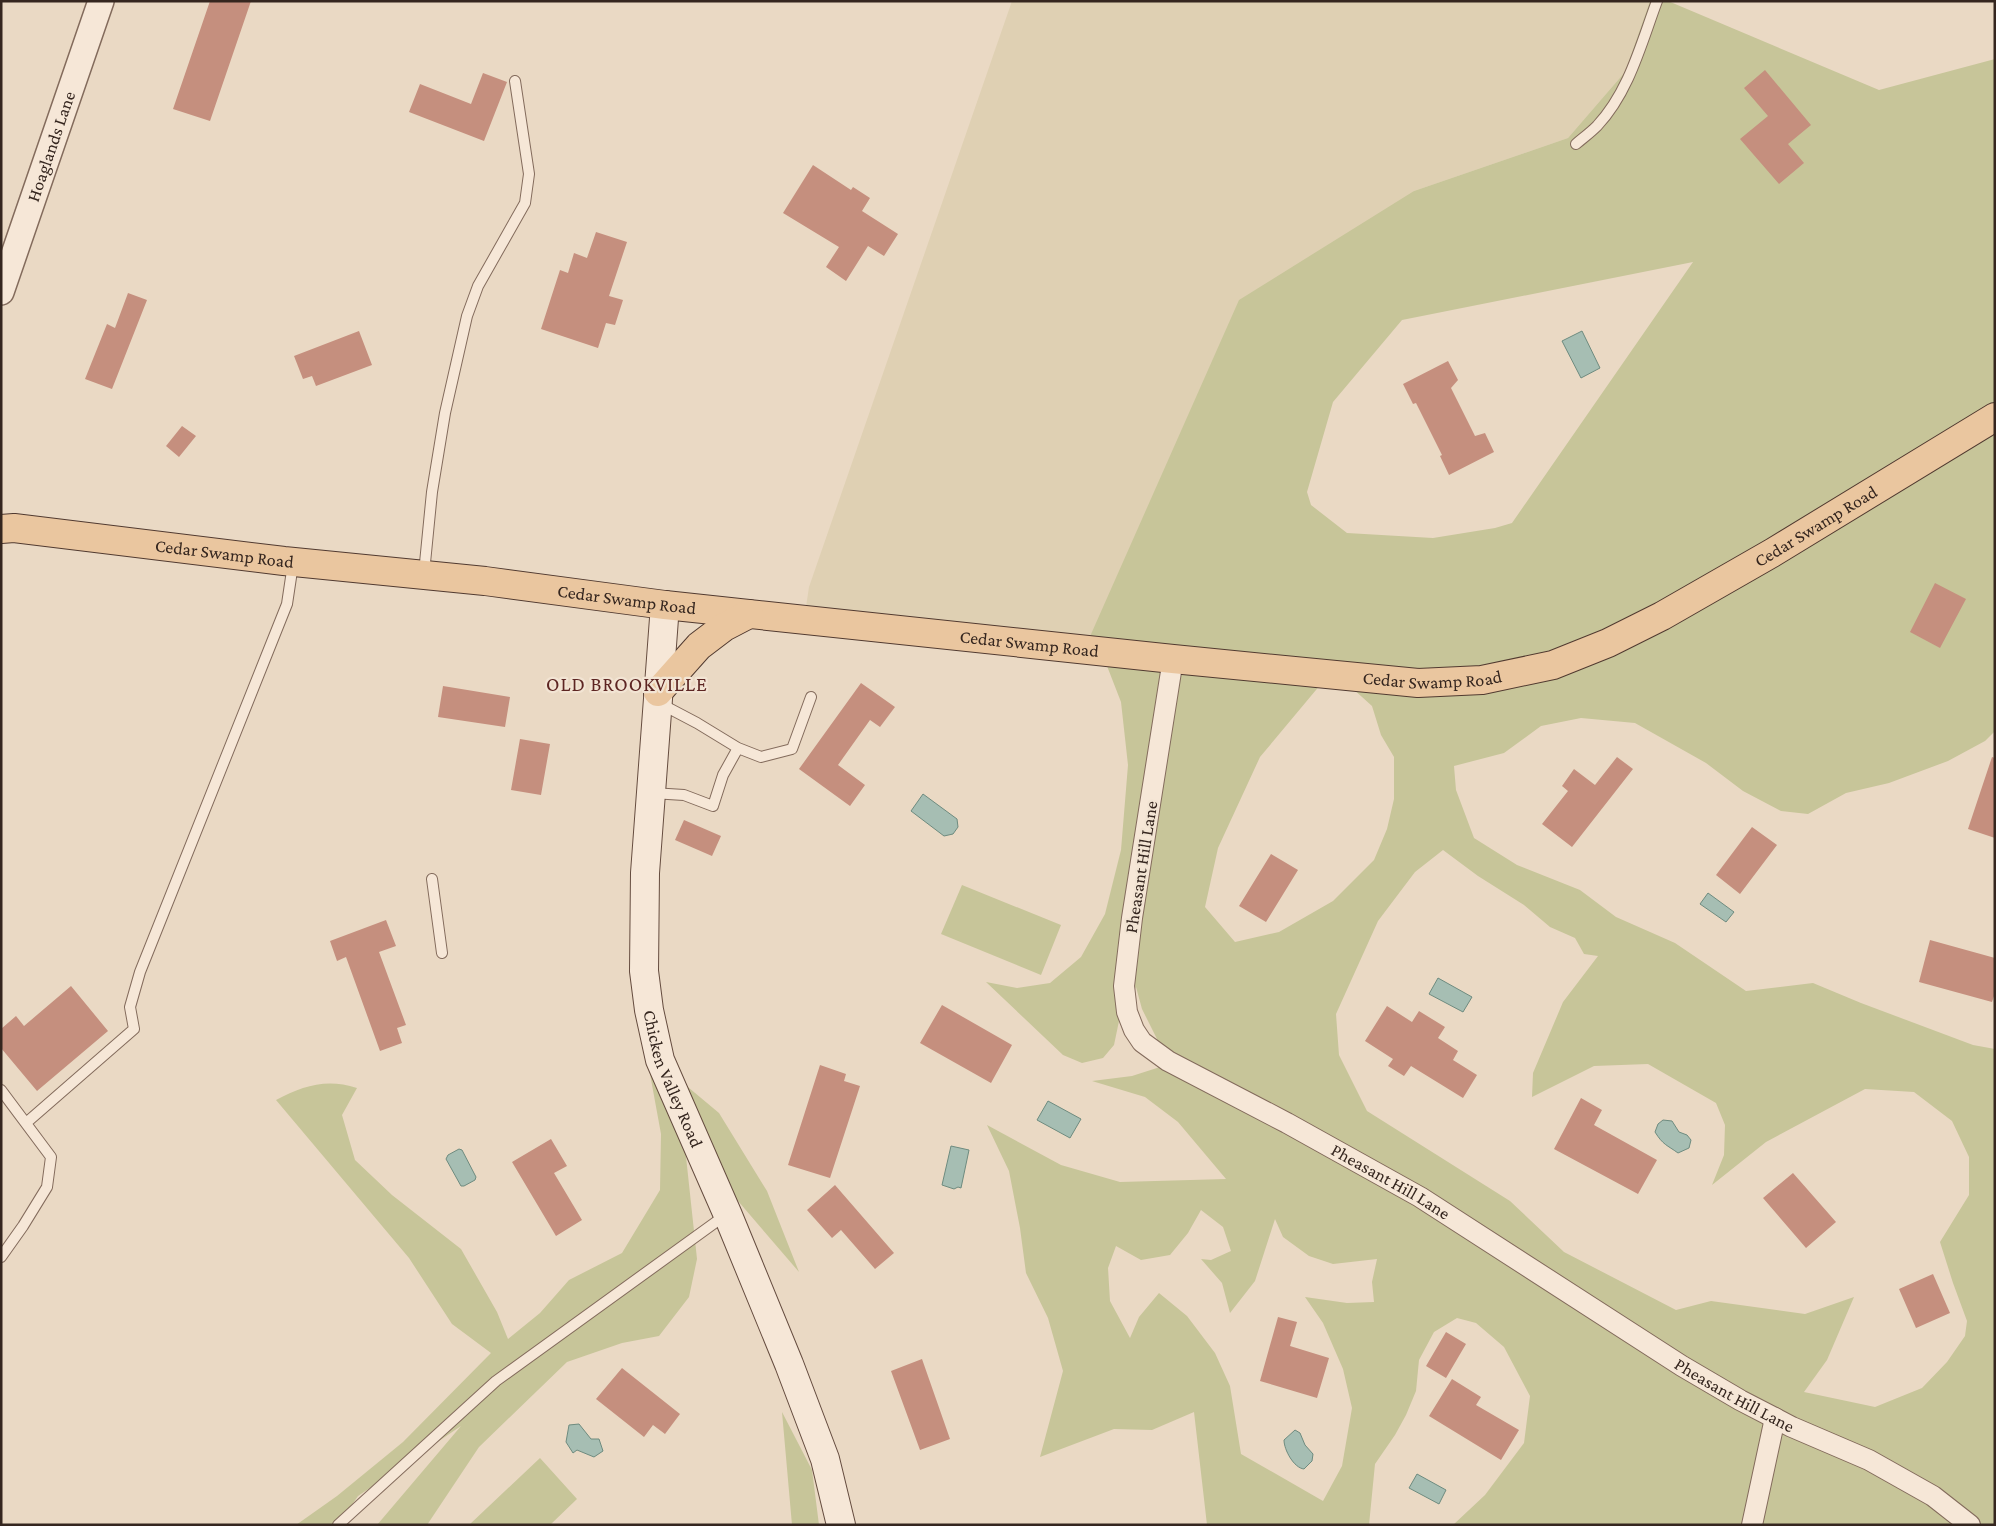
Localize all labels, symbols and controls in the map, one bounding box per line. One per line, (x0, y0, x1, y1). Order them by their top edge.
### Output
street label: Hoaglands Lane (23, 88, 79, 204)
street label: Cedar Swamp Road (1751, 481, 1881, 571)
street label: Cedar Swamp Road (154, 535, 295, 572)
street label: Cedar Swamp Road (556, 581, 698, 618)
street label: Cedar Swamp Road (959, 626, 1100, 661)
street label: Cedar Swamp Road (1362, 666, 1504, 693)
district label: OLD BROOKVILLE (546, 673, 708, 695)
street label: Pheasant Hill Lane (1121, 799, 1161, 935)
street label: Chicken Valley Road (639, 1008, 707, 1151)
street label: Pheasant Hill Lane (1328, 1140, 1454, 1224)
street label: Pheasant Hill Lane (1671, 1354, 1798, 1436)

